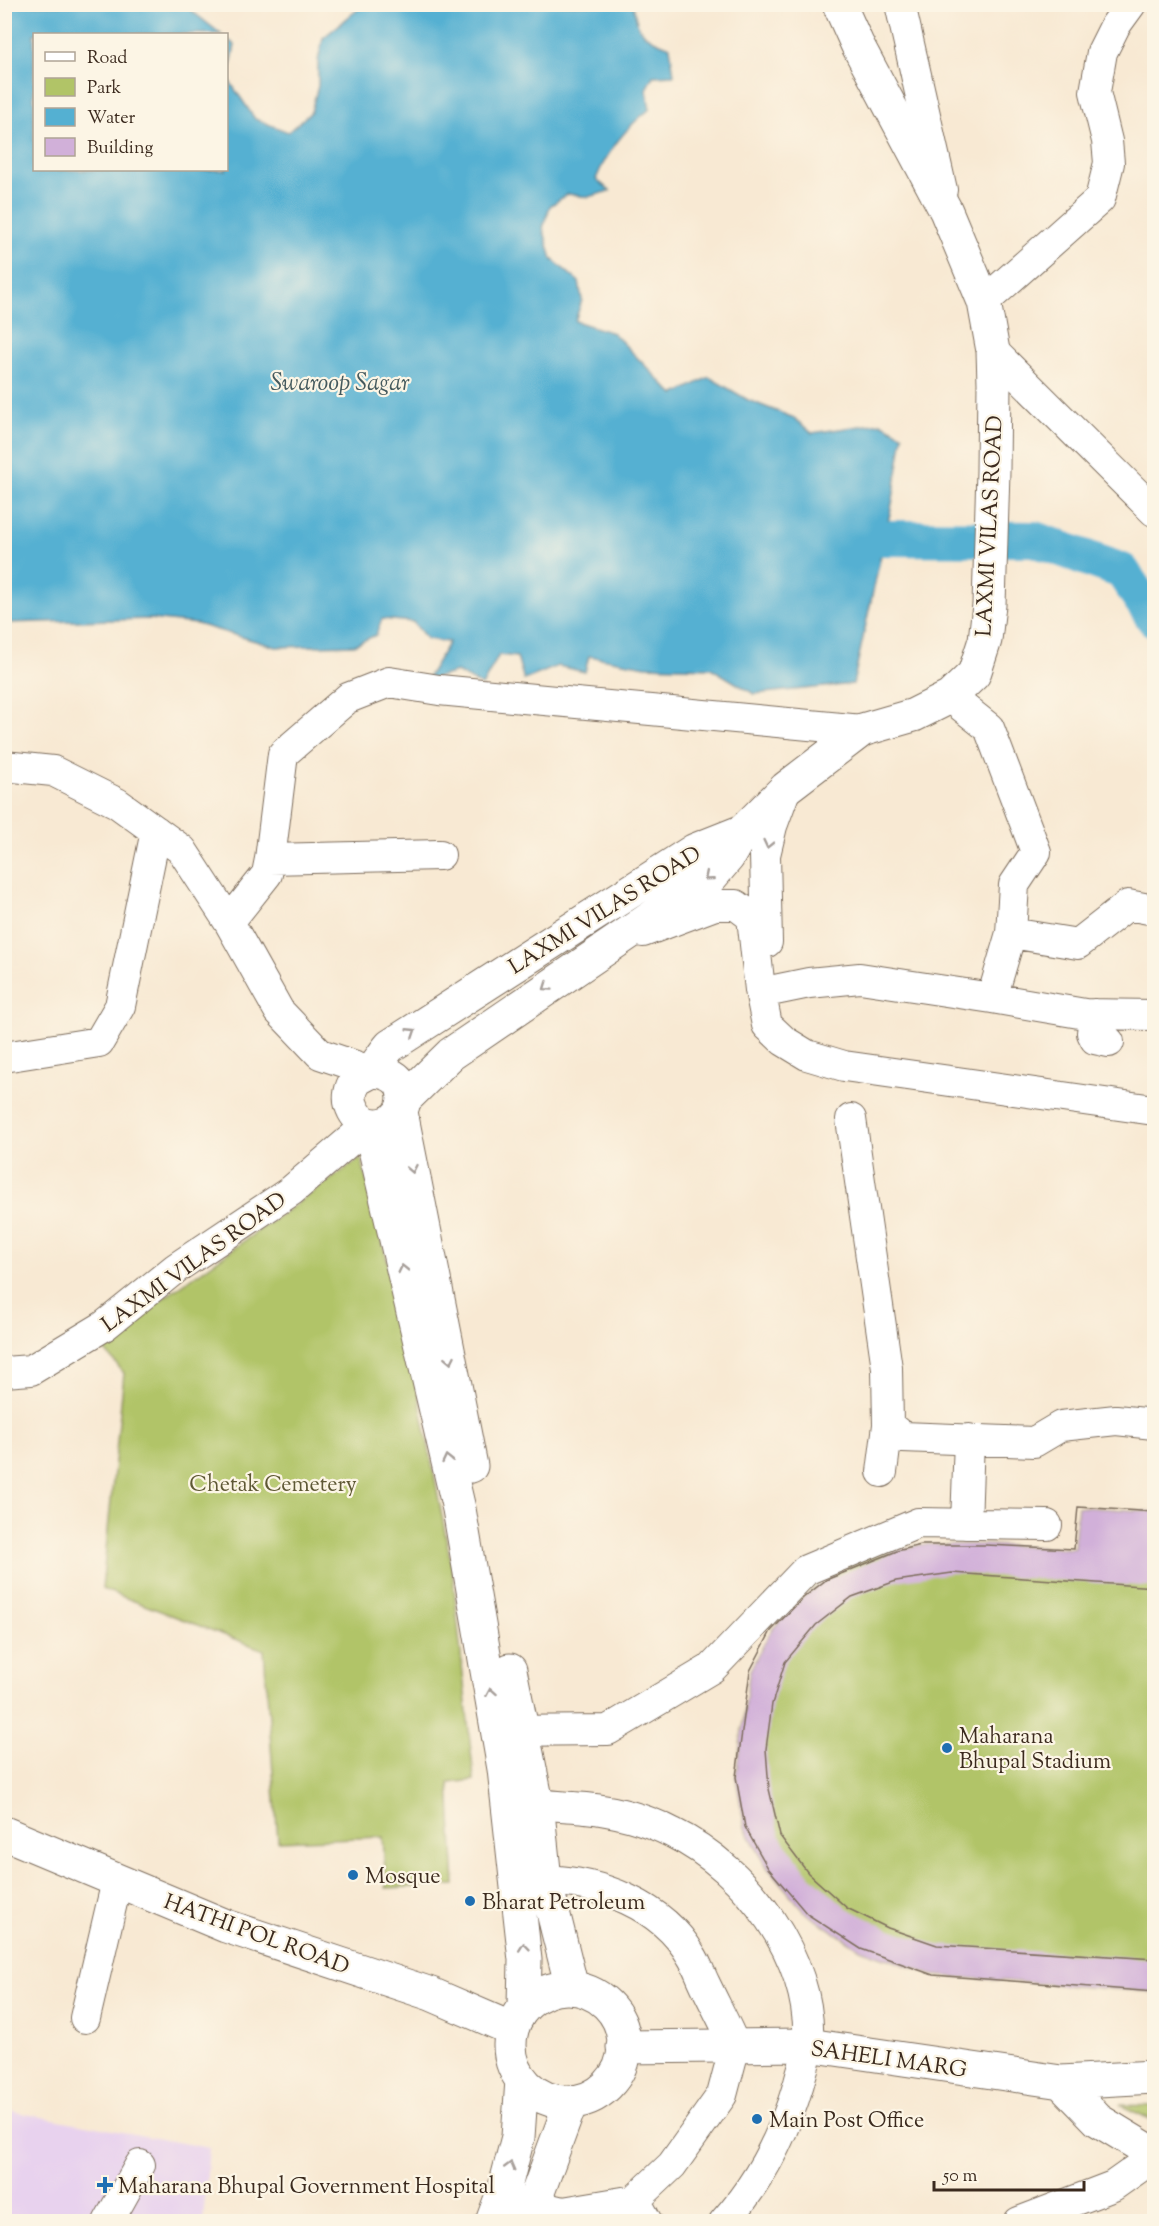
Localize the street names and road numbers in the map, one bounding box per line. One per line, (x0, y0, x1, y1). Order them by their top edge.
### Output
street label: LAXMI VILAS ROAD (969, 415, 1013, 638)
street label: LAXMI VILAS ROAD (503, 839, 708, 984)
street label: LAXMI VILAS ROAD (96, 1185, 294, 1341)
street label: HATHI POL ROAD (159, 1887, 353, 1984)
street label: SAHELI MARG (808, 2034, 969, 2088)

